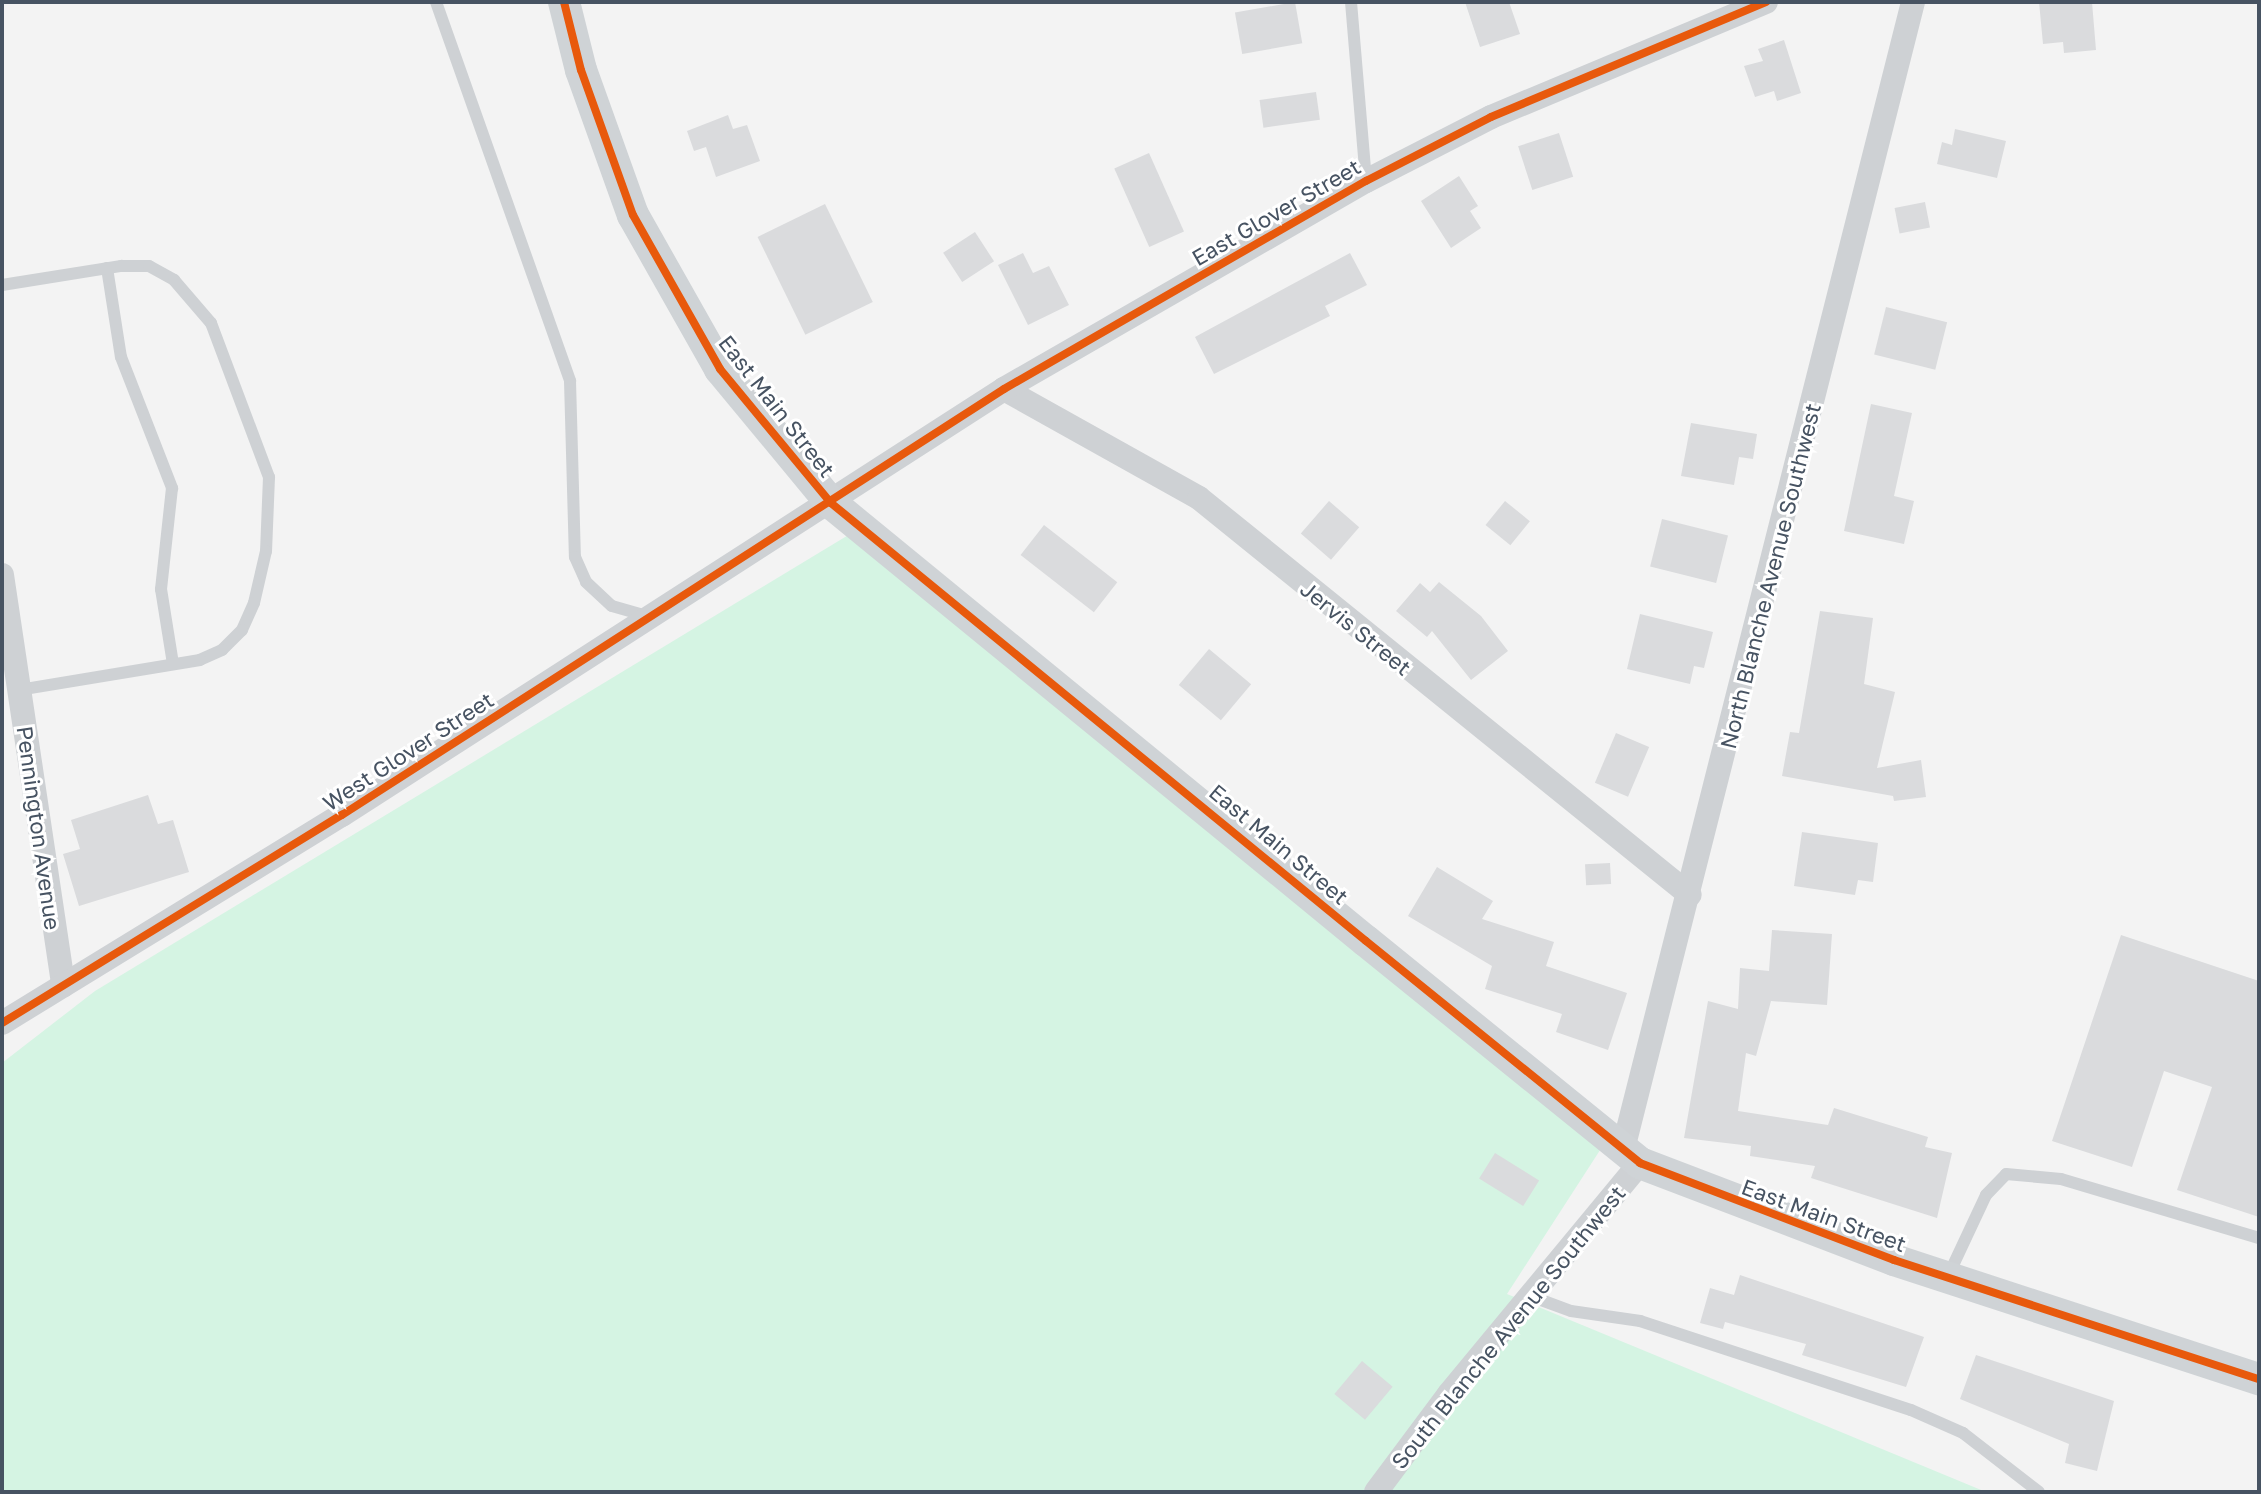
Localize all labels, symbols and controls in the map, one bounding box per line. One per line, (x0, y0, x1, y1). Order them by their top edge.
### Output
street label: East Glover Street (1187, 153, 1365, 271)
street label: East Main Street (713, 330, 841, 482)
street label: North Blanche Avenue Southwest (1714, 401, 1826, 751)
street label: Jervis Street (1295, 575, 1417, 681)
street label: West Glover Street (318, 686, 498, 816)
street label: Pennington Avenue (12, 724, 66, 932)
street label: East Main Street (1204, 778, 1354, 910)
street label: East Main Street (1738, 1173, 1910, 1257)
street label: South Blanche Avenue Southwest (1386, 1180, 1630, 1474)

